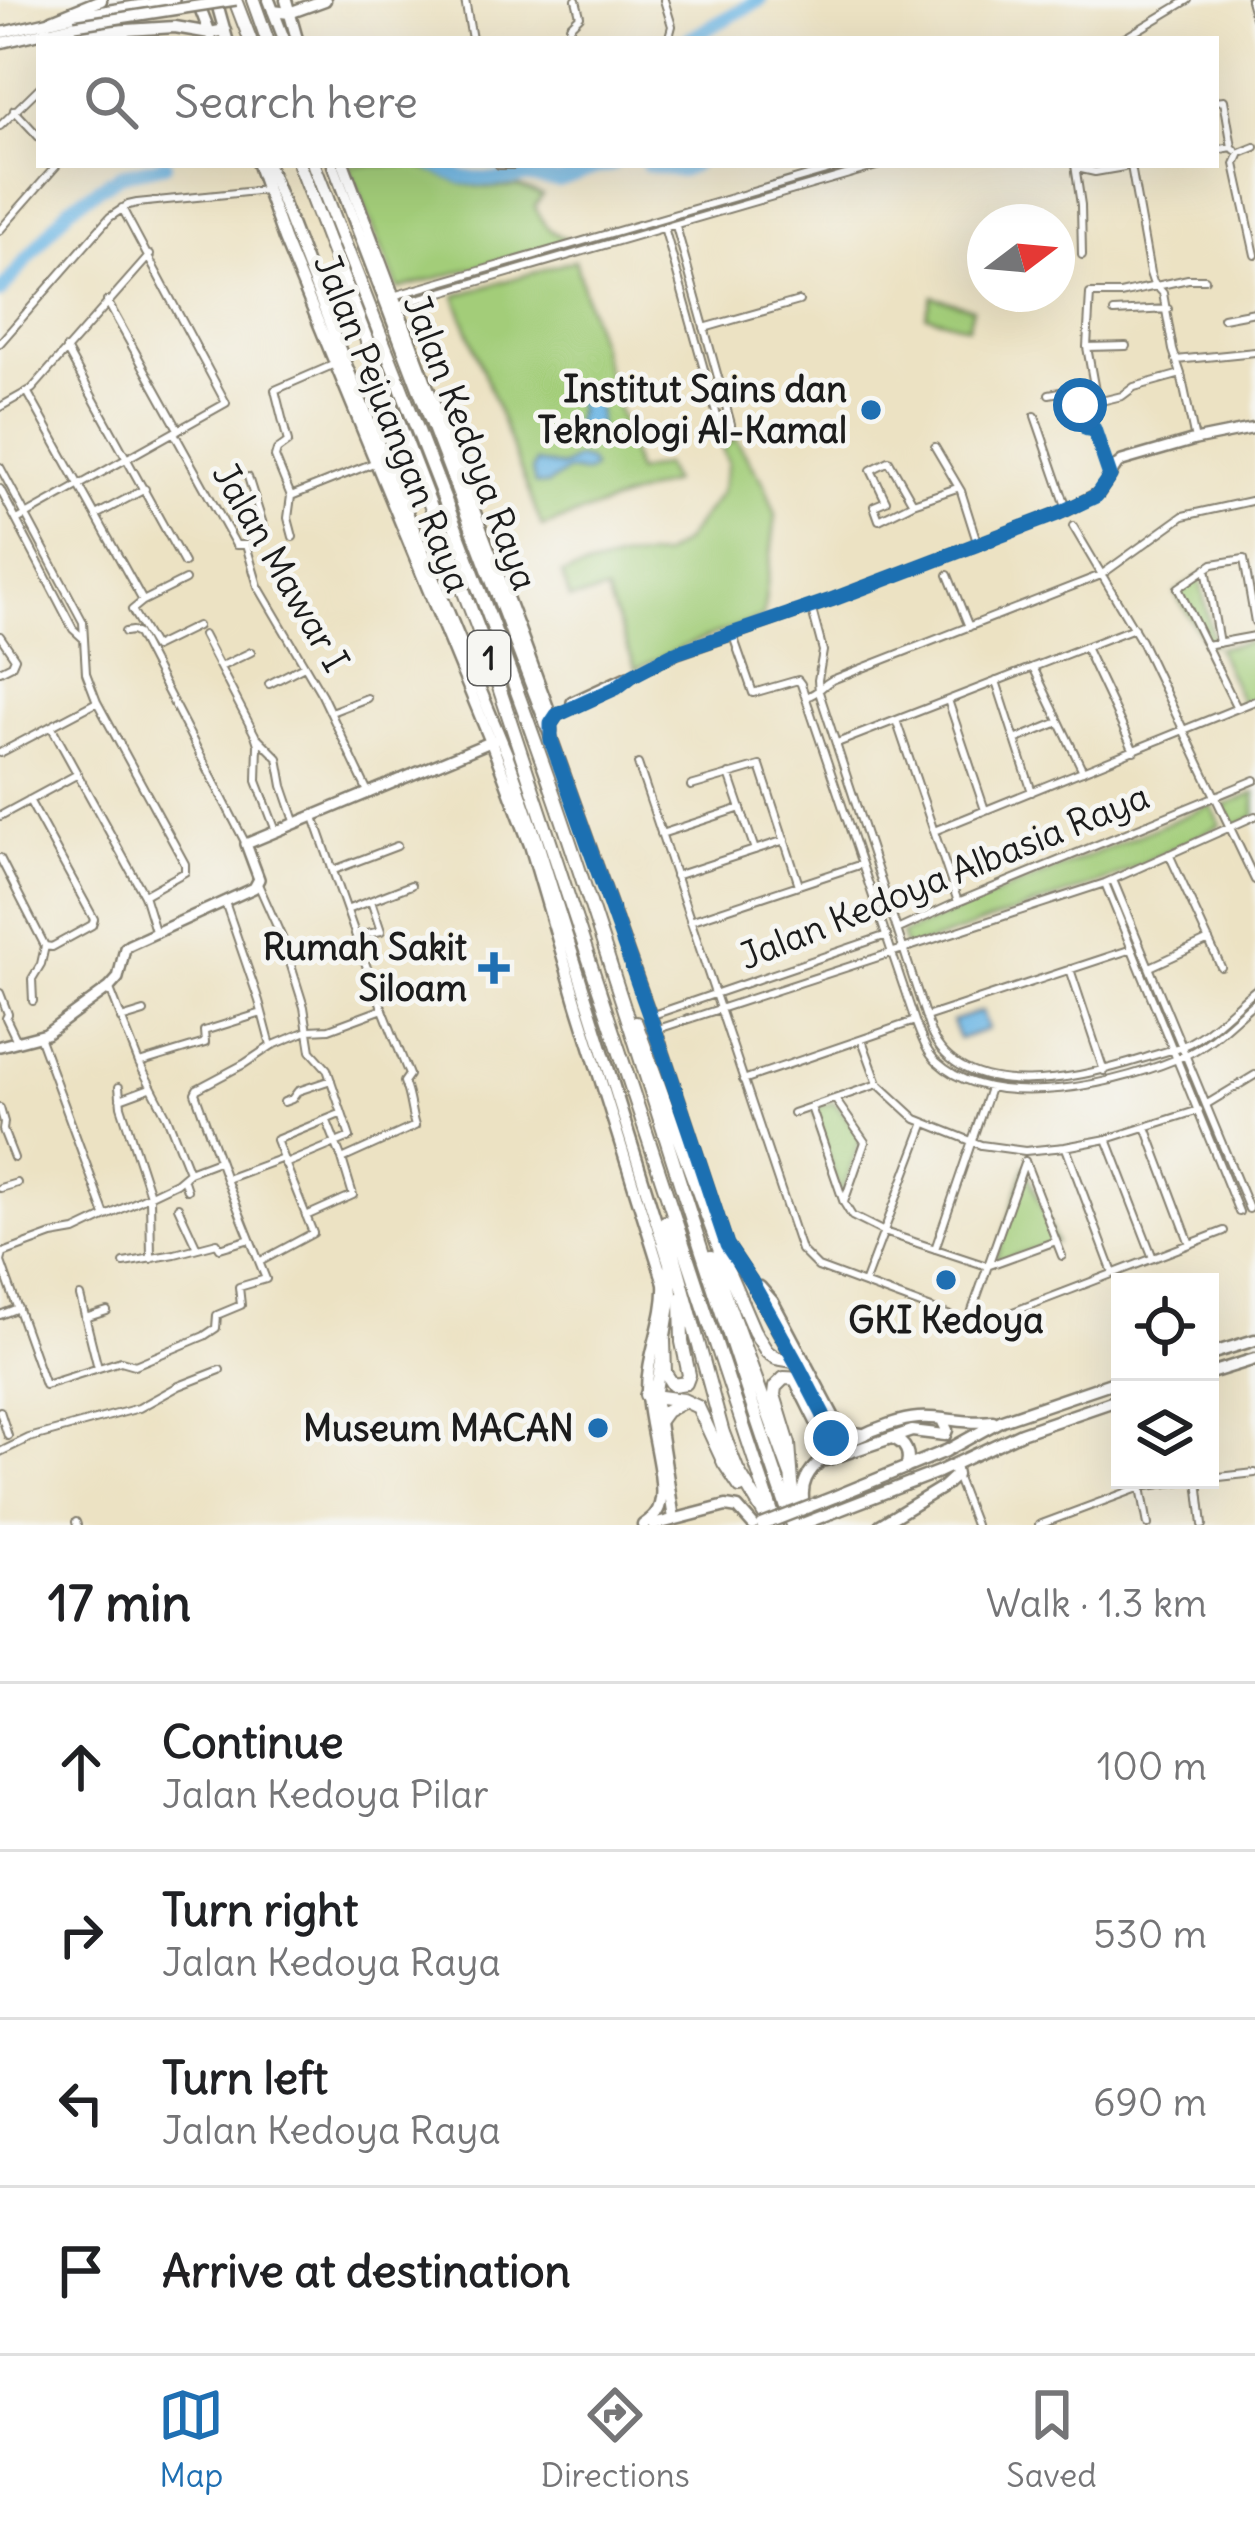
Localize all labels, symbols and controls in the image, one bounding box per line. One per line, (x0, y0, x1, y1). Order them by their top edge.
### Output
search box (36, 36, 1219, 168)
icon: search (78, 69, 144, 135)
text: Search here (174, 74, 418, 130)
north arrow (967, 204, 1075, 312)
street label: Jalan Pejuangan Raya (304, 247, 481, 599)
street label: Jalan Kedoya Raya (394, 288, 548, 596)
place label: Institut Sains dan Teknologi Al-Kamal (538, 367, 847, 453)
route start (1053, 378, 1107, 432)
marker: Institut Sains dan Teknologi Al-Kamal (858, 397, 884, 423)
street label: Jalan Mawar I (203, 455, 359, 680)
road number: 1 (468, 631, 510, 685)
street label: Jalan Kedoya Albasia Raya (733, 774, 1156, 979)
place label: Rumah Sakit Siloam (263, 925, 467, 1011)
marker: Rumah Sakit Siloam (478, 952, 510, 984)
marker: GKI Kedoya (933, 1267, 959, 1293)
map controls (1111, 1273, 1219, 1489)
button: locate (1111, 1273, 1219, 1381)
place label: GKI Kedoya (848, 1298, 1044, 1343)
button: layers (1111, 1381, 1219, 1489)
place label: Museum MACAN (303, 1406, 574, 1451)
route end (804, 1411, 858, 1465)
marker: Museum MACAN (585, 1415, 611, 1441)
text: 17 min (48, 1571, 191, 1635)
text: Walk · 1.3 km (986, 1579, 1207, 1628)
text: Continue (162, 1714, 344, 1770)
icon: ahead (48, 1734, 114, 1800)
text: 100 m (1097, 1742, 1207, 1791)
text: Jalan Kedoya Pilar (162, 1770, 489, 1819)
text: Turn right (162, 1882, 358, 1938)
icon: right (48, 1902, 114, 1968)
text: 530 m (1093, 1910, 1207, 1959)
text: Jalan Kedoya Raya (162, 1938, 501, 1987)
text: Turn left (162, 2050, 328, 2106)
icon: left (48, 2070, 114, 2136)
text: 690 m (1093, 2078, 1207, 2127)
text: Jalan Kedoya Raya (162, 2106, 501, 2155)
icon: arrive (48, 2238, 114, 2304)
text: Arrive at destination (162, 2243, 571, 2299)
tab: Map (158, 2382, 224, 2496)
tab: Directions (541, 2382, 690, 2496)
tab: Saved (1006, 2382, 1097, 2496)

